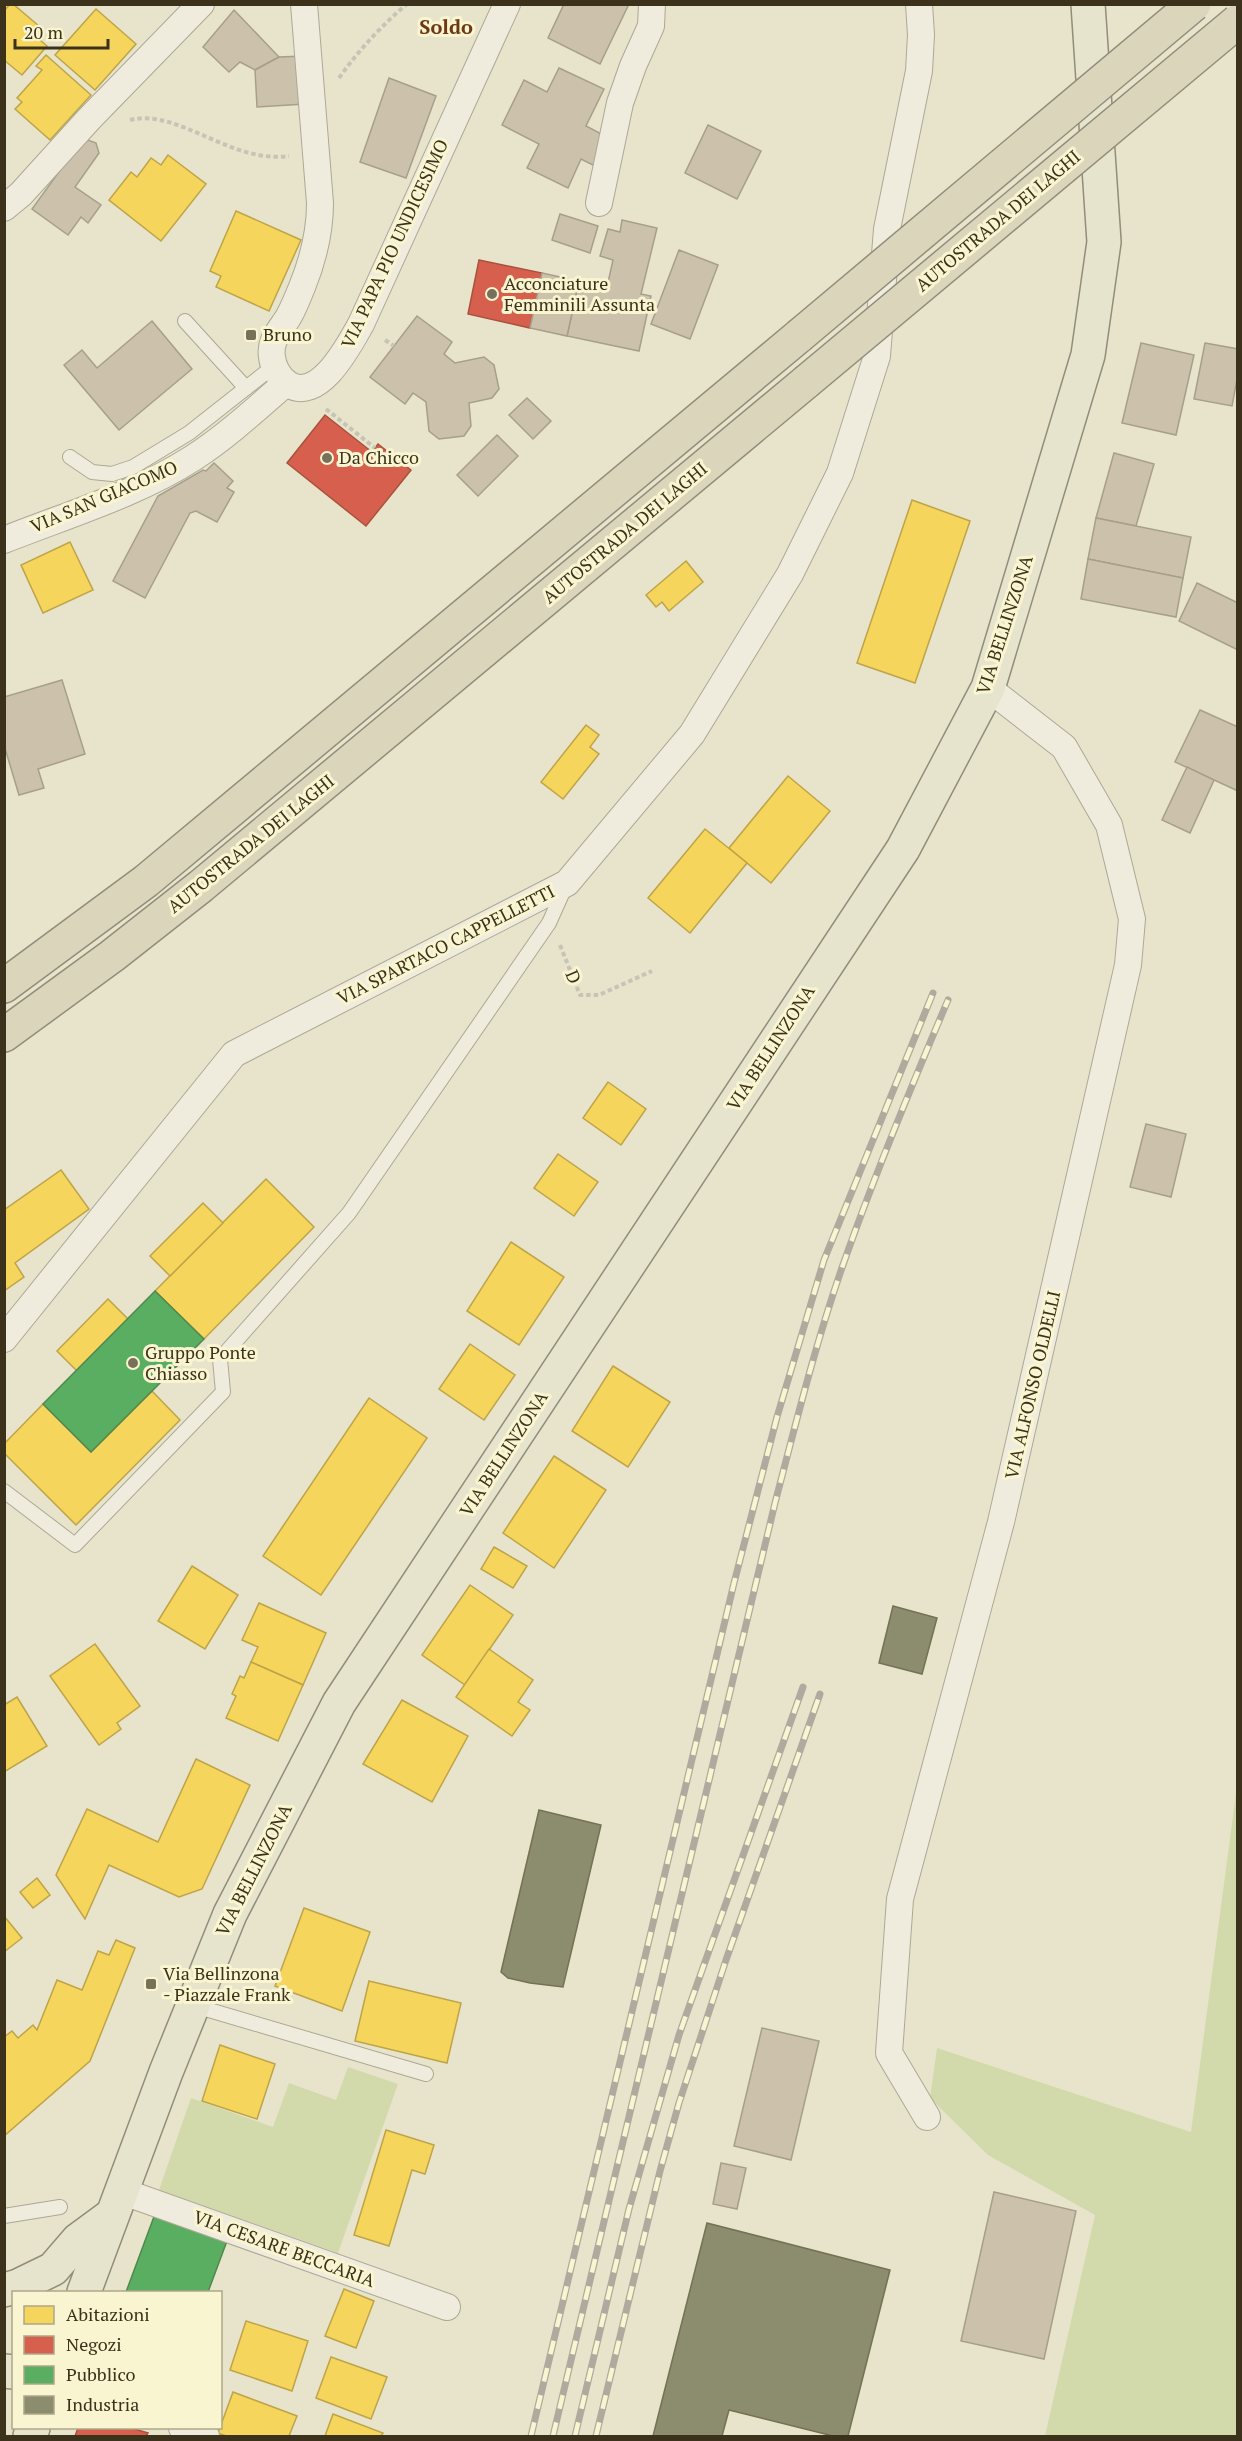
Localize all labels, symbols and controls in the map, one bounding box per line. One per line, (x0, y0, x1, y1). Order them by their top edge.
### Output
scale bar (15, 12, 108, 50)
district label: Soldo (419, 13, 473, 40)
text: 20 m (24, 20, 64, 44)
street label: VIA PAPA PIO UNDICESIMO (335, 135, 453, 352)
street label: AUTOSTRADA DEI LAGHI (910, 144, 1085, 296)
place label: Acconciature Femminili Assunta (504, 271, 655, 316)
marker: Acconciature Femminili Assunta (485, 287, 499, 301)
place label: Bruno (263, 322, 312, 346)
marker: Bruno (244, 328, 258, 342)
place label: Da Chicco (339, 445, 419, 469)
marker: Da Chicco (320, 451, 334, 465)
street label: VIA SAN GIACOMO (26, 454, 181, 538)
street label: AUTOSTRADA DEI LAGHI (537, 456, 712, 608)
street label: VIA BELLINZONA (970, 551, 1038, 697)
street label: AUTOSTRADA DEI LAGHI (162, 768, 339, 918)
street label: VIA SPARTACO CAPPELLETTI (333, 879, 558, 1010)
street label: D (560, 966, 587, 987)
street label: VIA BELLINZONA (721, 979, 820, 1115)
street label: VIA ALFONSO OLDELLI (999, 1288, 1065, 1481)
place label: Gruppo Ponte Chiasso (145, 1340, 256, 1385)
marker: Gruppo Ponte Chiasso (126, 1356, 140, 1370)
street label: VIA BELLINZONA (454, 1385, 553, 1521)
street label: VIA BELLINZONA (209, 1799, 297, 1940)
place label: Via Bellinzona - Piazzale Frank (163, 1961, 291, 2006)
marker: Via Bellinzona - Piazzale Frank (144, 1977, 158, 1991)
street label: VIA CESARE BECCARIA (190, 2204, 379, 2292)
legend (12, 2291, 222, 2429)
text: Abitazioni (66, 2302, 150, 2326)
text: Negozi (66, 2332, 122, 2356)
text: Pubblico (66, 2362, 136, 2386)
text: Industria (66, 2392, 139, 2416)

